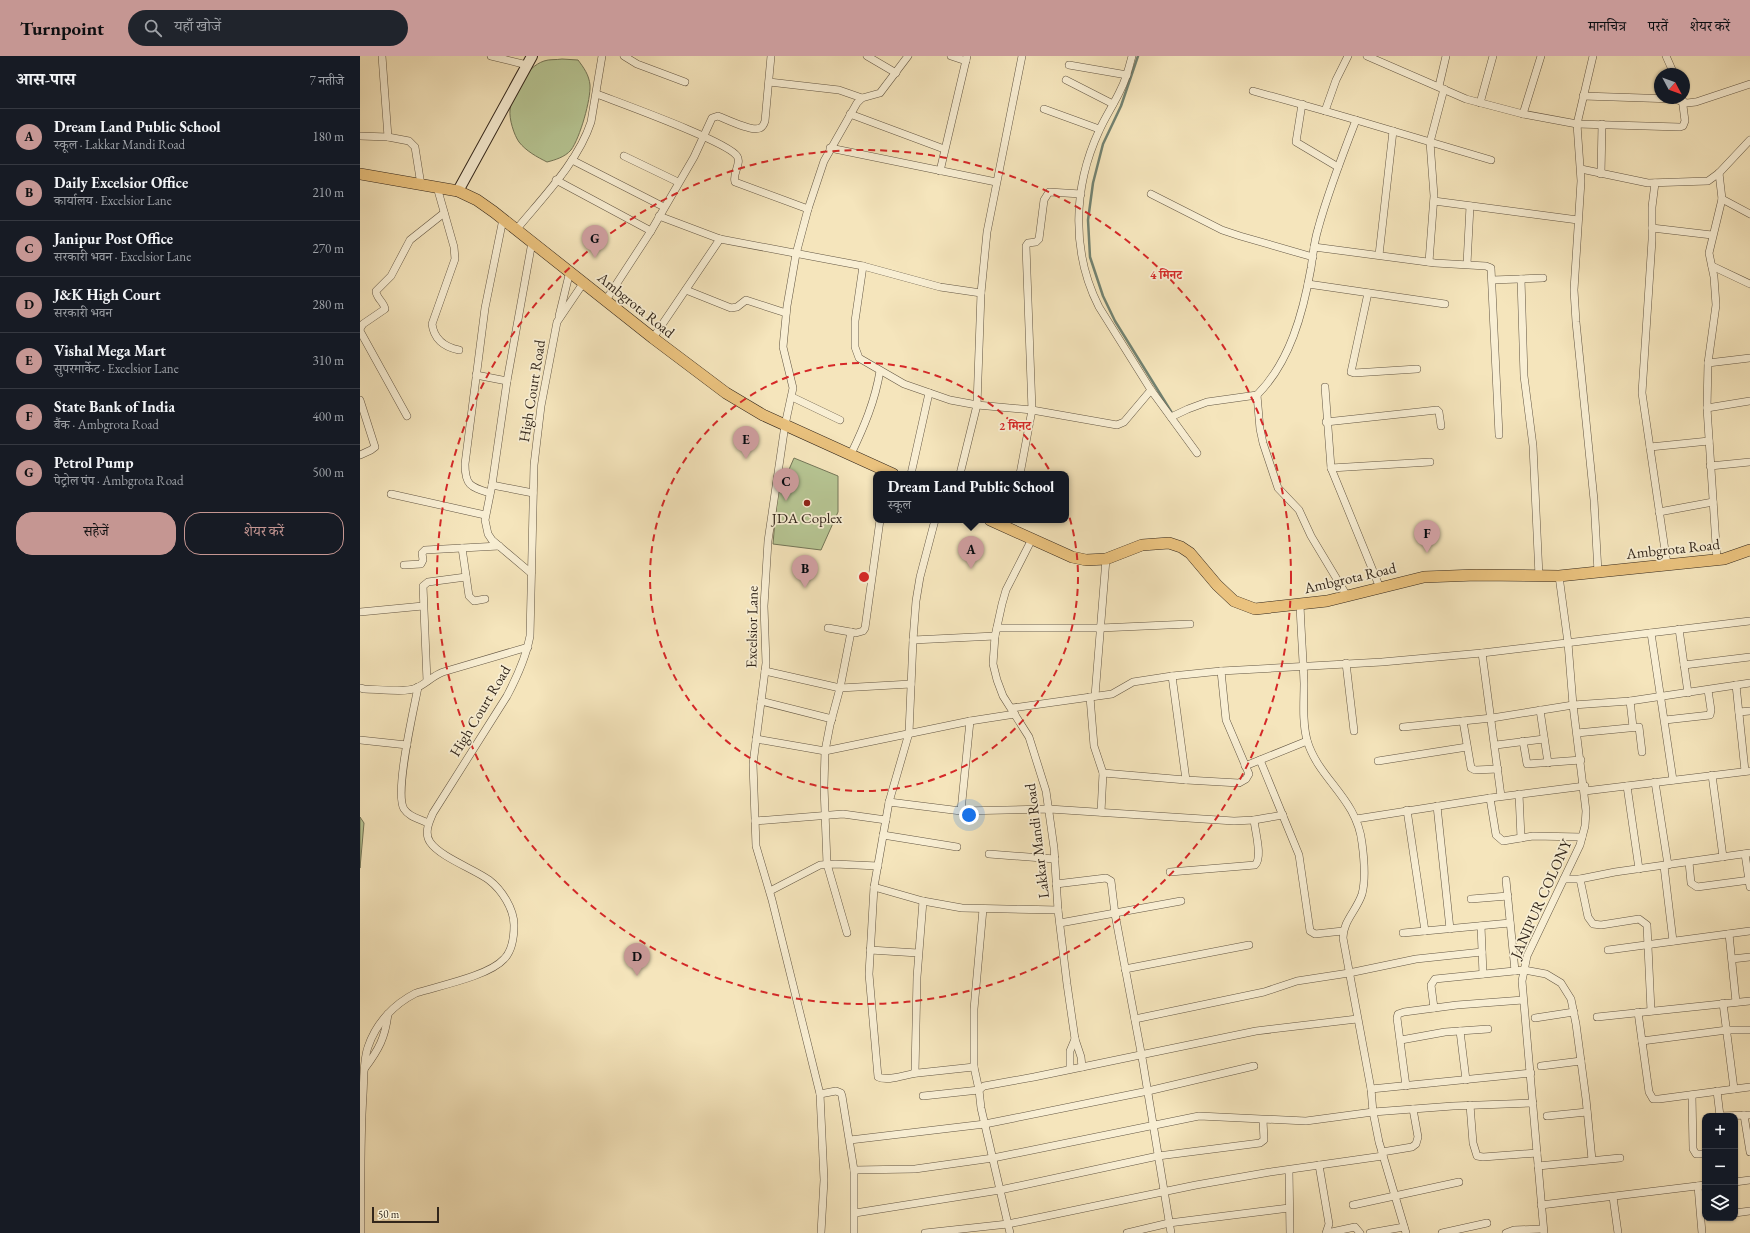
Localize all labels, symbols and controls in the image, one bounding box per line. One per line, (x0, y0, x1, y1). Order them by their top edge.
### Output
search box (128, 10, 408, 46)
text: Turnpoint (20, 16, 104, 41)
text: यहाँ खोजें (174, 16, 221, 35)
icon: search (142, 17, 164, 39)
text: मानचित्र (1588, 17, 1626, 35)
text: परतें (1648, 17, 1668, 35)
text: शेयर करें (1690, 17, 1730, 35)
text: आस-पास (16, 68, 75, 90)
north arrow (1654, 68, 1690, 104)
text: 7 नतीजे (310, 72, 344, 89)
text: Dream Land Public School (54, 117, 221, 136)
text: A (24, 128, 34, 145)
text: 180 m (313, 128, 344, 145)
text: स्कूल · Lakkar Mandi Road (54, 136, 185, 153)
text: Daily Excelsior Office (54, 173, 188, 192)
text: B (25, 184, 33, 201)
text: 210 m (313, 184, 344, 201)
text: कार्यालय · Excelsior Lane (54, 192, 172, 209)
pin: G (582, 225, 608, 258)
text: Janipur Post Office (54, 229, 173, 248)
text: C (24, 240, 34, 257)
text: 270 m (313, 240, 344, 257)
text: सरकारी भवन · Excelsior Lane (54, 248, 191, 265)
street label: Ambgrota Road (593, 267, 679, 342)
text: 4 मिनट (1150, 267, 1183, 283)
text: J&K High Court (54, 285, 161, 304)
text: D (24, 296, 34, 313)
text: 280 m (313, 296, 344, 313)
text: सरकारी भवन (54, 304, 112, 321)
street label: High Court Road (514, 338, 549, 443)
text: Vishal Mega Mart (54, 341, 166, 360)
text: E (25, 352, 33, 369)
text: 310 m (313, 352, 344, 369)
text: सुपरमार्केट · Excelsior Lane (54, 360, 179, 377)
text: State Bank of India (54, 397, 175, 416)
text: F (25, 408, 33, 425)
text: 400 m (313, 408, 344, 425)
text: बैंक · Ambgrota Road (54, 416, 159, 433)
text: 2 मिनट (999, 418, 1032, 434)
pin: E (733, 426, 759, 459)
text: Petrol Pump (54, 453, 133, 472)
text: G (24, 464, 34, 481)
text: 500 m (313, 464, 344, 481)
pin: C (773, 468, 799, 501)
popup (873, 471, 1069, 523)
text: पेट्रोल पंप · Ambgrota Road (54, 472, 184, 489)
text: Dream Land Public School (888, 477, 1054, 496)
text: स्कूल (888, 496, 911, 513)
marker: JDA Coplex (802, 498, 812, 508)
place label: JDA Coplex (770, 508, 843, 527)
button: सहेजें (16, 512, 176, 555)
button: शेयर करें (184, 512, 344, 555)
pin: F (1414, 520, 1440, 553)
street label: Ambgrota Road (1624, 534, 1721, 563)
pin: A (958, 536, 984, 569)
pin: B (792, 555, 818, 588)
street label: Ambgrota Road (1301, 558, 1398, 598)
centre of rings (857, 570, 871, 584)
street label: Excelsior Lane (741, 586, 762, 668)
street label: High Court Road (445, 661, 514, 760)
street label: Lakkar Mandi Road (1020, 782, 1053, 900)
your location (959, 805, 979, 825)
street label: JANIPUR COLONY (1505, 835, 1576, 963)
pin: D (624, 943, 650, 976)
map controls (1702, 1113, 1738, 1221)
button: + (1702, 1113, 1738, 1149)
button: − (1702, 1149, 1738, 1185)
button: layers (1702, 1185, 1738, 1221)
scale bar (372, 1205, 439, 1224)
text: 50 m (378, 1207, 399, 1221)

